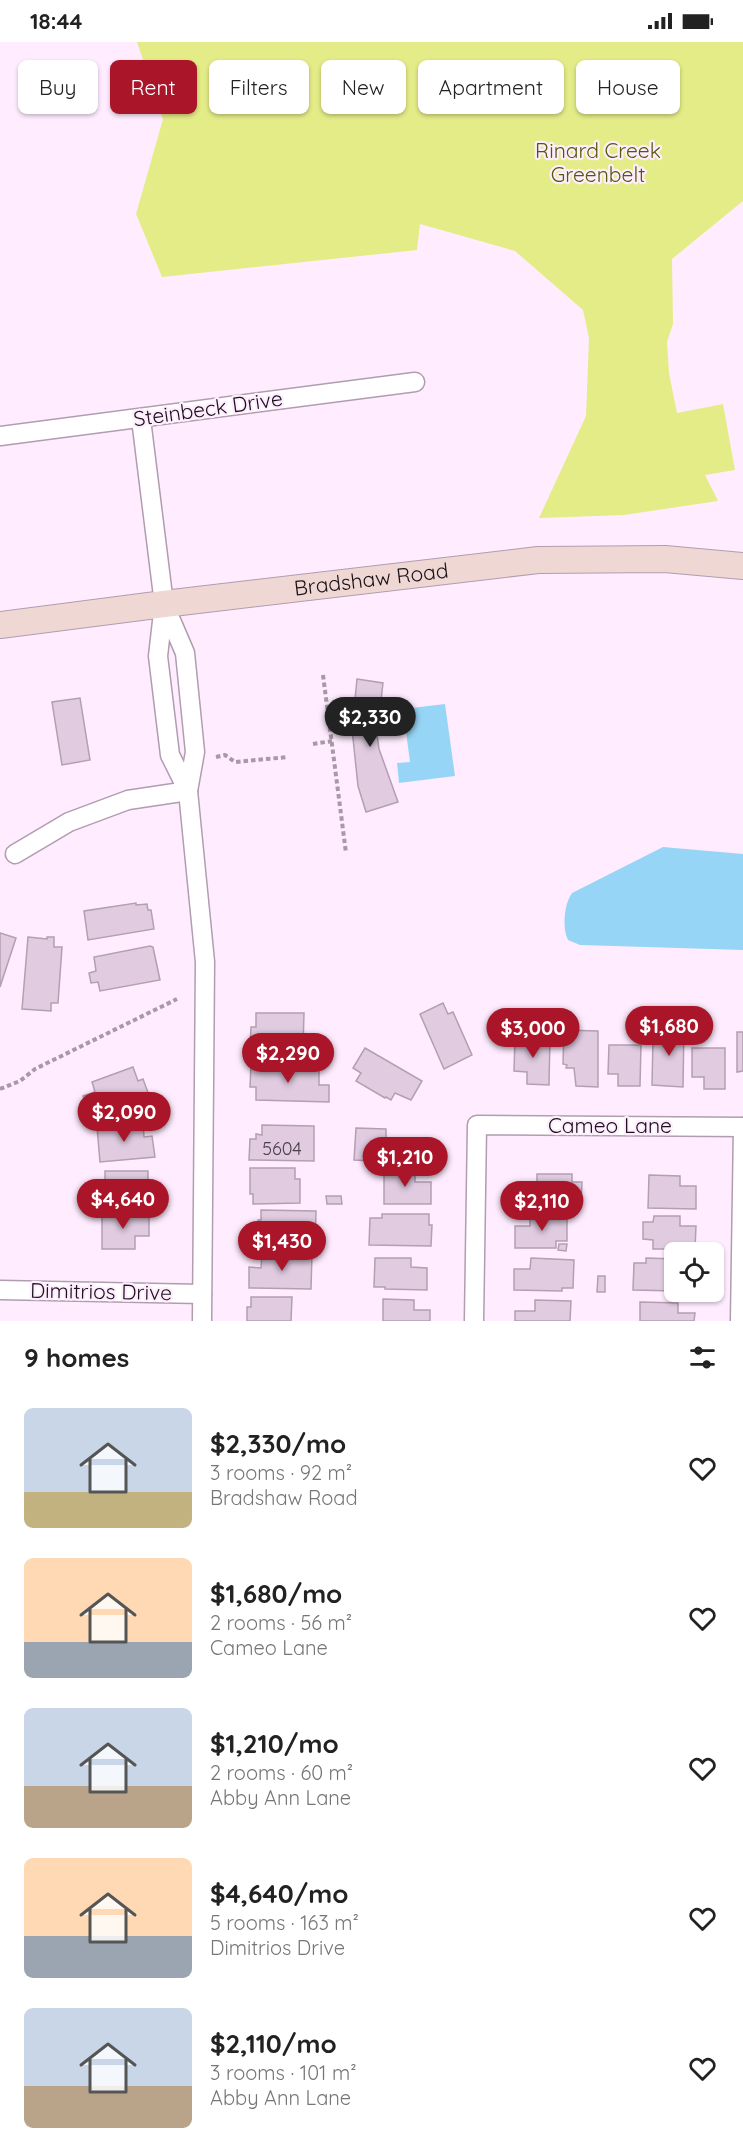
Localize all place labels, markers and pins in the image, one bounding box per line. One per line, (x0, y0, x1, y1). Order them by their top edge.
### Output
pin: $2,330 (321, 697, 419, 748)
pin: $1,680 (620, 1006, 718, 1057)
pin: $3,000 (484, 1008, 582, 1059)
pin: $2,290 (239, 1033, 337, 1084)
pin: $2,090 (75, 1092, 173, 1143)
pin: $1,210 (356, 1137, 454, 1188)
pin: $4,640 (74, 1179, 172, 1230)
pin: $2,110 (493, 1181, 591, 1232)
pin: $1,430 (233, 1221, 331, 1272)

